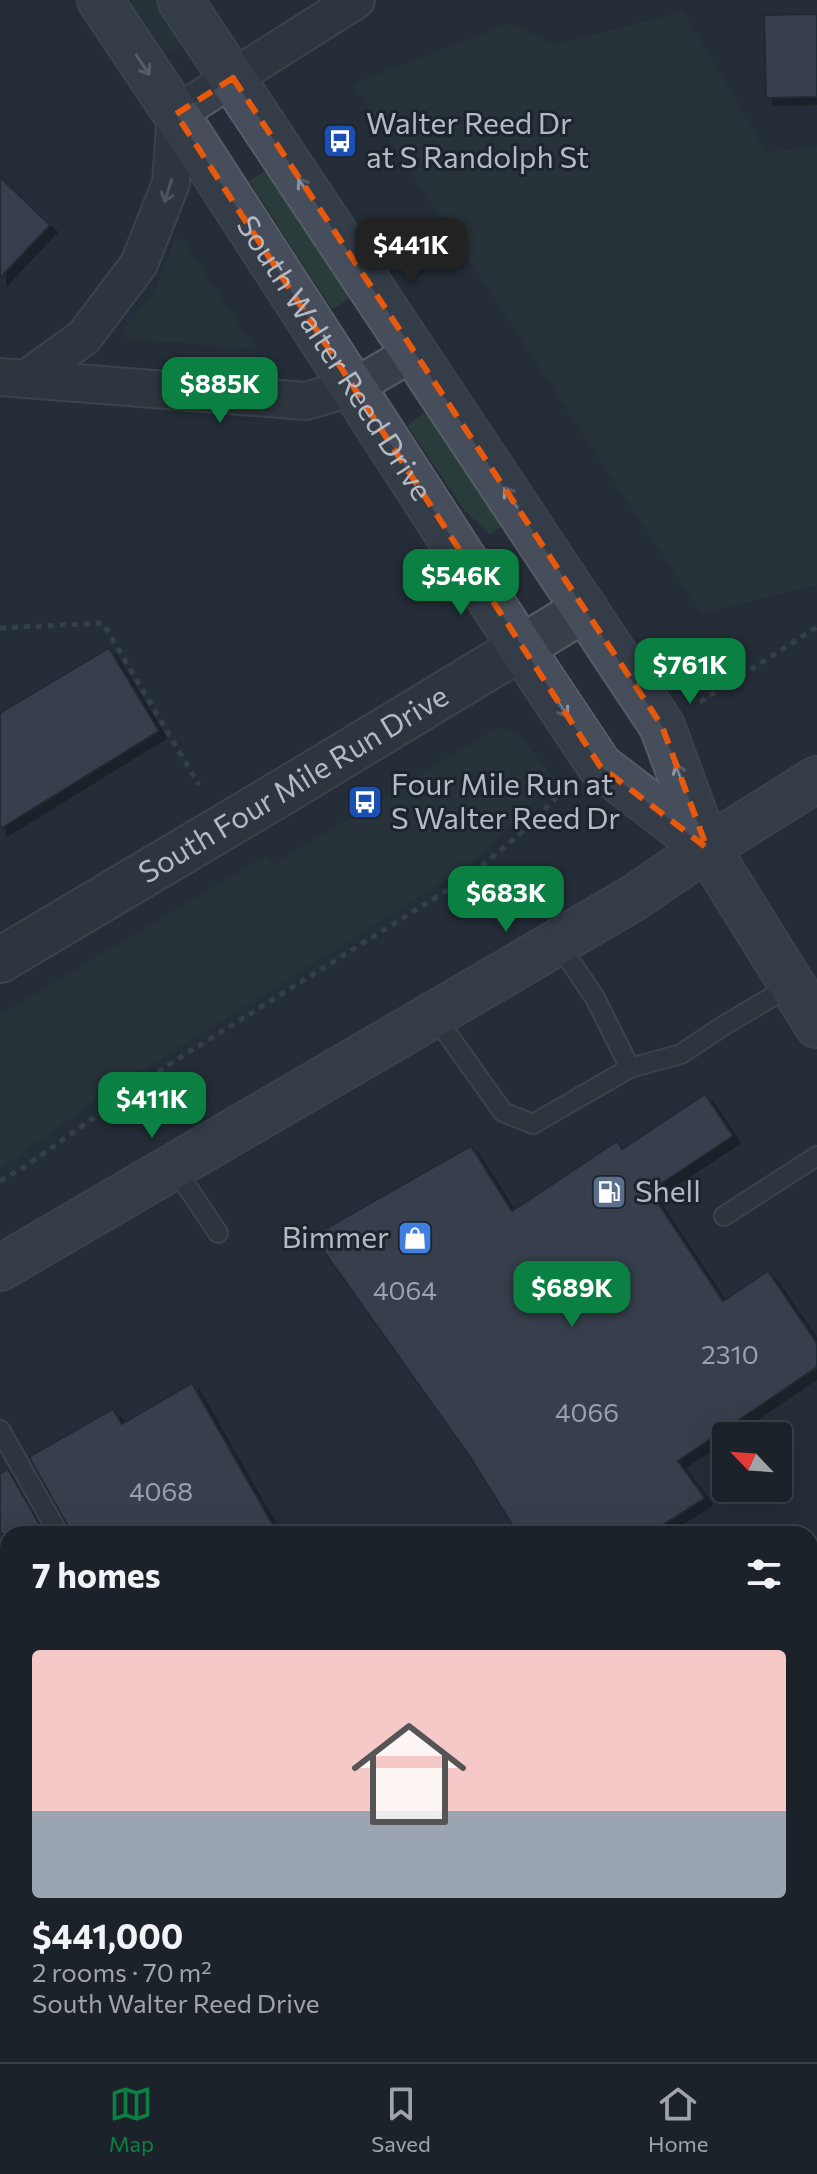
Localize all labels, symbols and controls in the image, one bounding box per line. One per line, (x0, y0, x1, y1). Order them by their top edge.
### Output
one-way arrow (135, 53, 151, 75)
place label: Walter Reed Dr at S Randolph St (366, 103, 589, 174)
bus stop icon: Walter Reed Dr at S Randolph St (321, 122, 359, 160)
one-way arrow (297, 177, 313, 199)
one-way arrow (159, 178, 174, 203)
street label: South Walter Reed Drive (230, 208, 442, 506)
pin: $441K (355, 218, 467, 286)
text: $441K (373, 228, 449, 259)
pin: $885K (164, 357, 276, 425)
text: $885K (180, 367, 260, 398)
one-way arrow (503, 487, 519, 509)
pin: $546K (405, 549, 517, 617)
text: $546K (421, 559, 501, 590)
pin: $761K (634, 638, 746, 706)
text: $761K (652, 648, 728, 679)
street label: South Four Mile Run Drive (131, 675, 454, 890)
one-way arrow (553, 696, 569, 718)
one-way arrow (672, 763, 686, 787)
place label: Four Mile Run at S Walter Reed Dr (391, 764, 620, 835)
bus stop icon: Four Mile Run at S Walter Reed Dr (346, 783, 384, 821)
pin: $683K (450, 866, 562, 934)
text: $683K (466, 876, 546, 907)
pin: $411K (96, 1072, 208, 1140)
text: $411K (116, 1082, 188, 1113)
place label: Shell (635, 1171, 701, 1208)
fuel station icon: Shell (590, 1173, 628, 1211)
place label: Bimmer (282, 1217, 389, 1254)
shop icon: Bimmer (396, 1219, 434, 1257)
pin: $689K (516, 1261, 628, 1329)
text: $689K (531, 1271, 613, 1302)
house number: 4064 (373, 1274, 437, 1305)
house number: 2310 (701, 1338, 759, 1369)
house number: 4066 (555, 1396, 619, 1427)
north arrow (712, 1422, 792, 1502)
map controls (712, 1422, 792, 1502)
house number: 4068 (129, 1475, 193, 1506)
icon: filters (742, 1552, 786, 1596)
text: 7 homes (32, 1553, 161, 1595)
icon: home (337, 1702, 481, 1846)
text: $441,000 (32, 1914, 183, 1956)
text: 2 rooms · 70 m² (32, 1956, 212, 1987)
text: South Walter Reed Drive (32, 1987, 320, 2018)
tab: Map (109, 2082, 154, 2157)
tab: Saved (371, 2082, 431, 2157)
tab: Home (648, 2082, 708, 2157)

